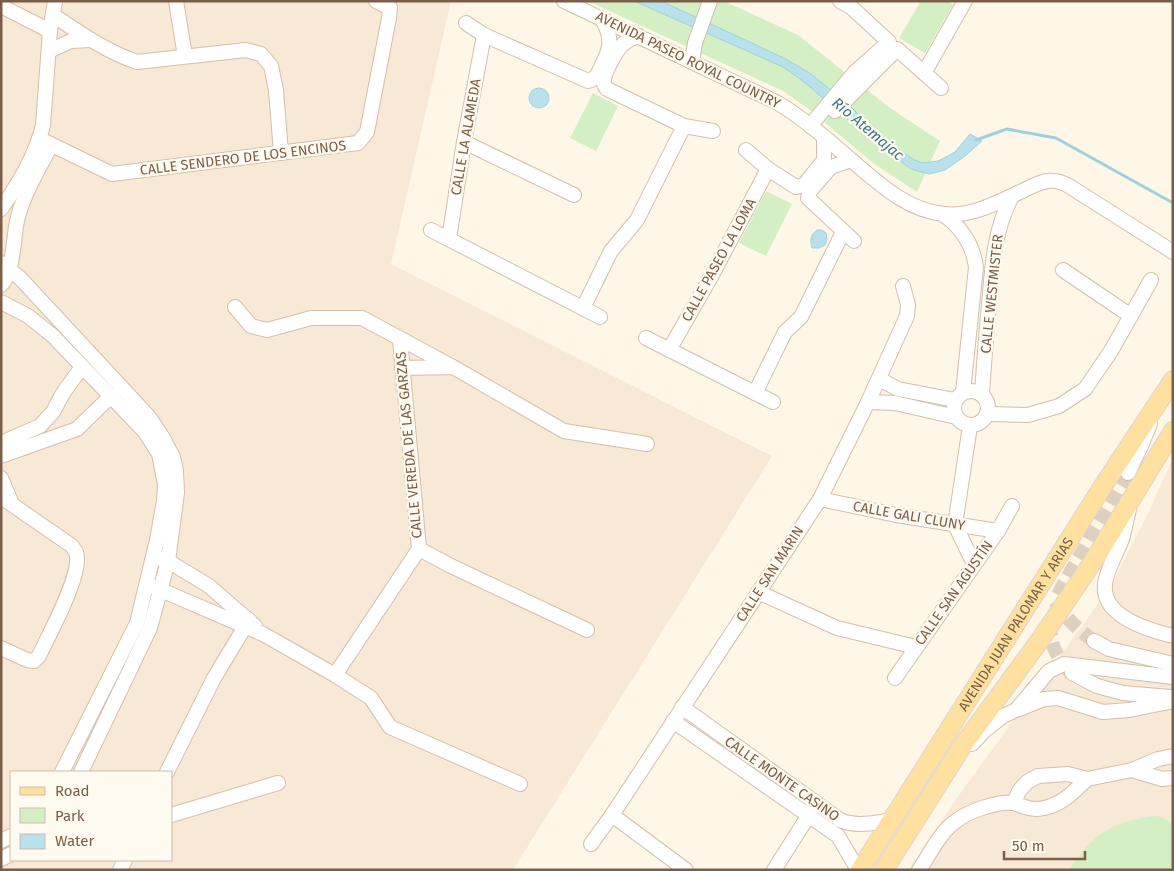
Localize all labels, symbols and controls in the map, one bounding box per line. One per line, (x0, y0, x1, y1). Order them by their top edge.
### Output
street label: AVENIDA PASEO ROYAL COUNTRY (593, 8, 783, 112)
street label: CALLE LA ALAMEDA (447, 77, 485, 197)
water label: Río Atemajac (828, 94, 908, 165)
street label: CALLE SENDERO DE LOS ENCINOS (139, 137, 347, 179)
street label: CALLE PASEO LA LOMA (678, 195, 760, 325)
street label: CALLE WESTMISTER (977, 233, 1007, 354)
street label: CALLE VEREDA DE LAS GARZAS (392, 350, 426, 539)
street label: CALLE GALI CLUNY (852, 498, 967, 534)
street label: CALLE SAN MARIN (733, 523, 807, 625)
street label: AVENIDA JUAN PALOMAR Y ARIAS (954, 534, 1077, 714)
street label: CALLE SAN AGUSTÍN (911, 537, 997, 649)
street label: CALLE MONTE CASINO (721, 733, 843, 825)
legend (10, 771, 172, 861)
text: Road (55, 782, 90, 800)
text: Park (55, 807, 85, 825)
scale bar (1004, 828, 1085, 860)
text: Water (55, 832, 94, 850)
text: 50 m (1012, 837, 1045, 855)

